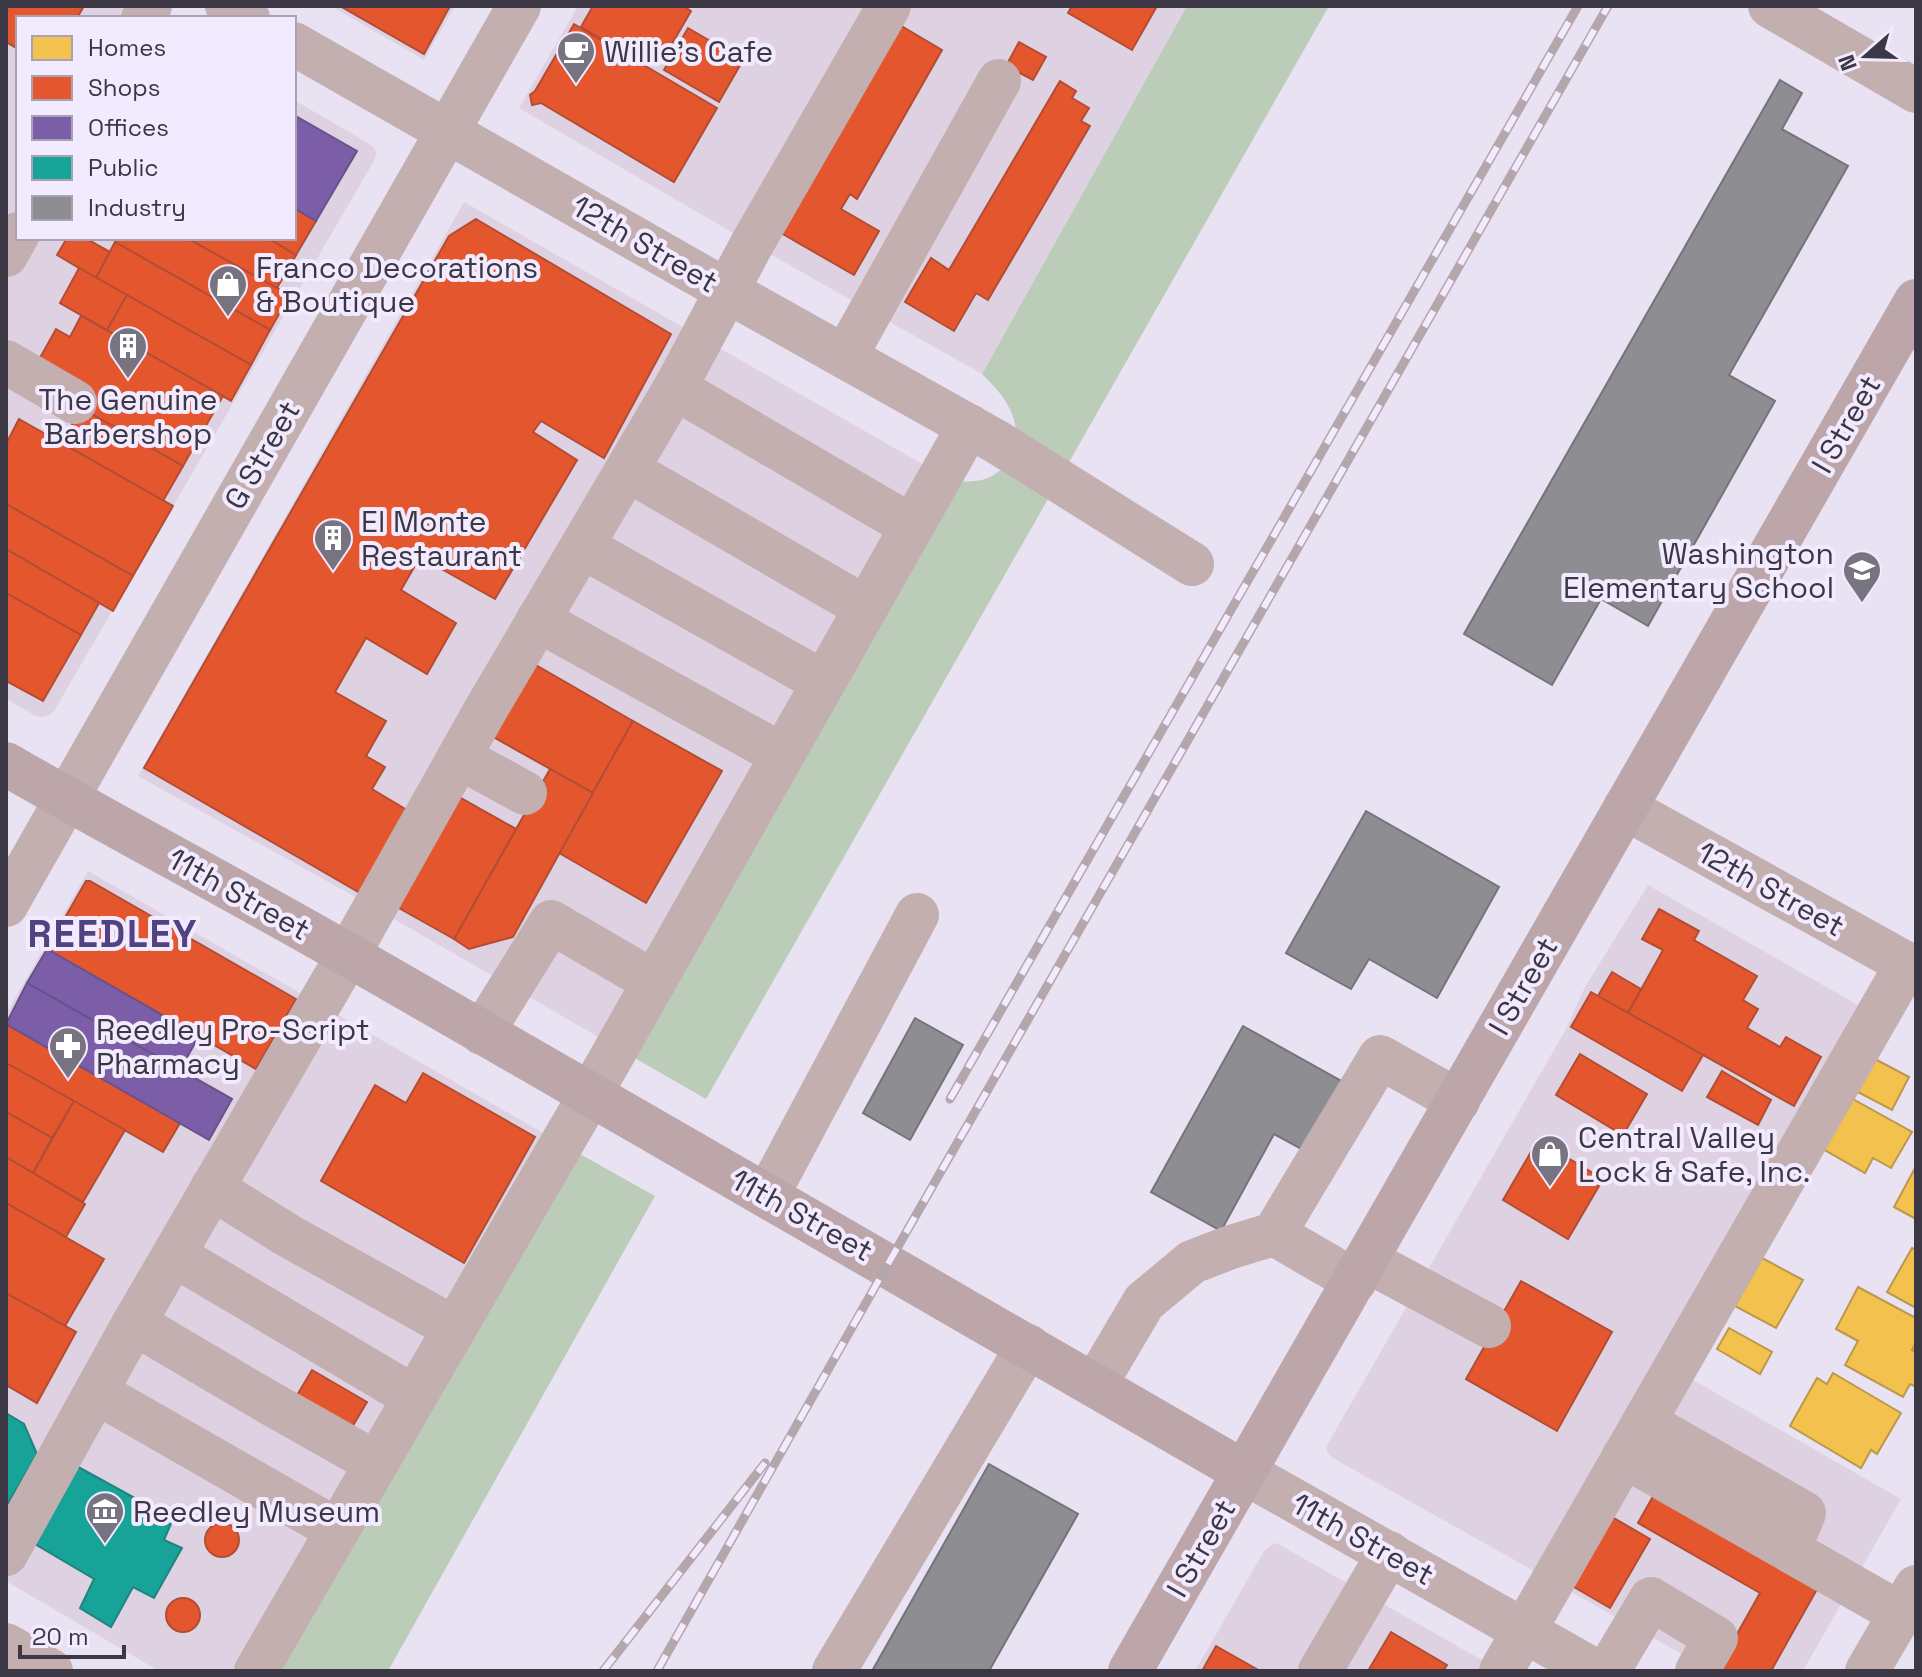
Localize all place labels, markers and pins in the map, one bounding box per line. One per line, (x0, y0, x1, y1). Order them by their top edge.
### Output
cafe icon: Willie's Cafe (555, 30, 597, 85)
place label: Willie's Cafe (604, 32, 773, 71)
place label: Franco Decorations & Boutique (256, 248, 538, 321)
shop icon: Franco Decorations & Boutique (207, 263, 249, 318)
building icon: The Genuine Barbershop (107, 325, 149, 380)
place label: The Genuine Barbershop (38, 380, 218, 453)
place label: El Monte Restaurant (361, 502, 522, 575)
building icon: El Monte Restaurant (312, 517, 354, 572)
place label: Washington Elementary School (1563, 534, 1834, 607)
school or university icon: Washington Elementary School (1841, 549, 1883, 604)
place label: Reedley Pro-Script Pharmacy (96, 1010, 369, 1083)
pharmacy icon: Reedley Pro-Script Pharmacy (47, 1025, 89, 1080)
place label: Central Valley Lock & Safe, Inc. (1578, 1118, 1810, 1191)
shop icon: Central Valley Lock & Safe, Inc. (1529, 1133, 1571, 1188)
museum icon: Reedley Museum (84, 1490, 126, 1545)
place label: Reedley Museum (133, 1492, 380, 1531)

